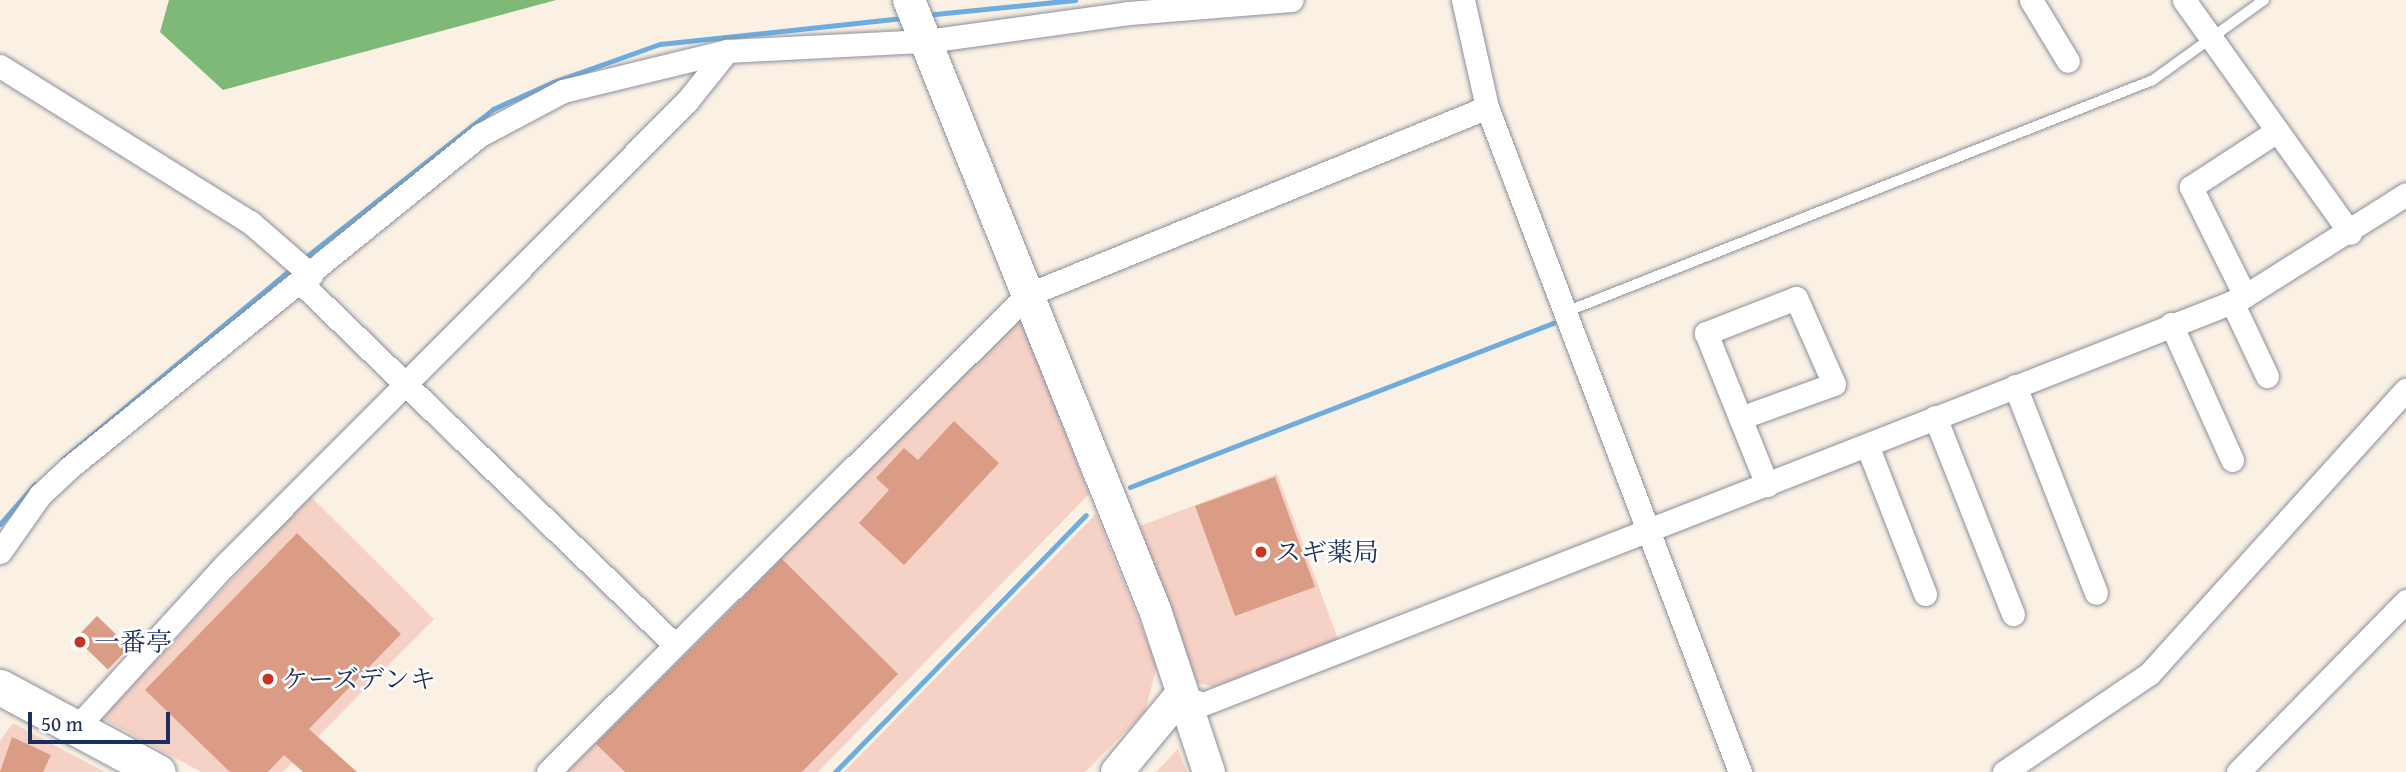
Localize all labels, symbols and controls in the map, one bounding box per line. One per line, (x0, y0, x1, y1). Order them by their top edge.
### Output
place label: スギ薬局 (1275, 536, 1379, 568)
marker: スギ薬局 (1253, 544, 1269, 560)
place label: 一番亭 (94, 626, 172, 658)
marker: 一番亭 (72, 634, 88, 650)
place label: ケーズデンキ (282, 663, 438, 695)
marker: ケーズデンキ (260, 671, 276, 687)
scale bar (32, 698, 173, 742)
text: 50 m (41, 708, 83, 739)

